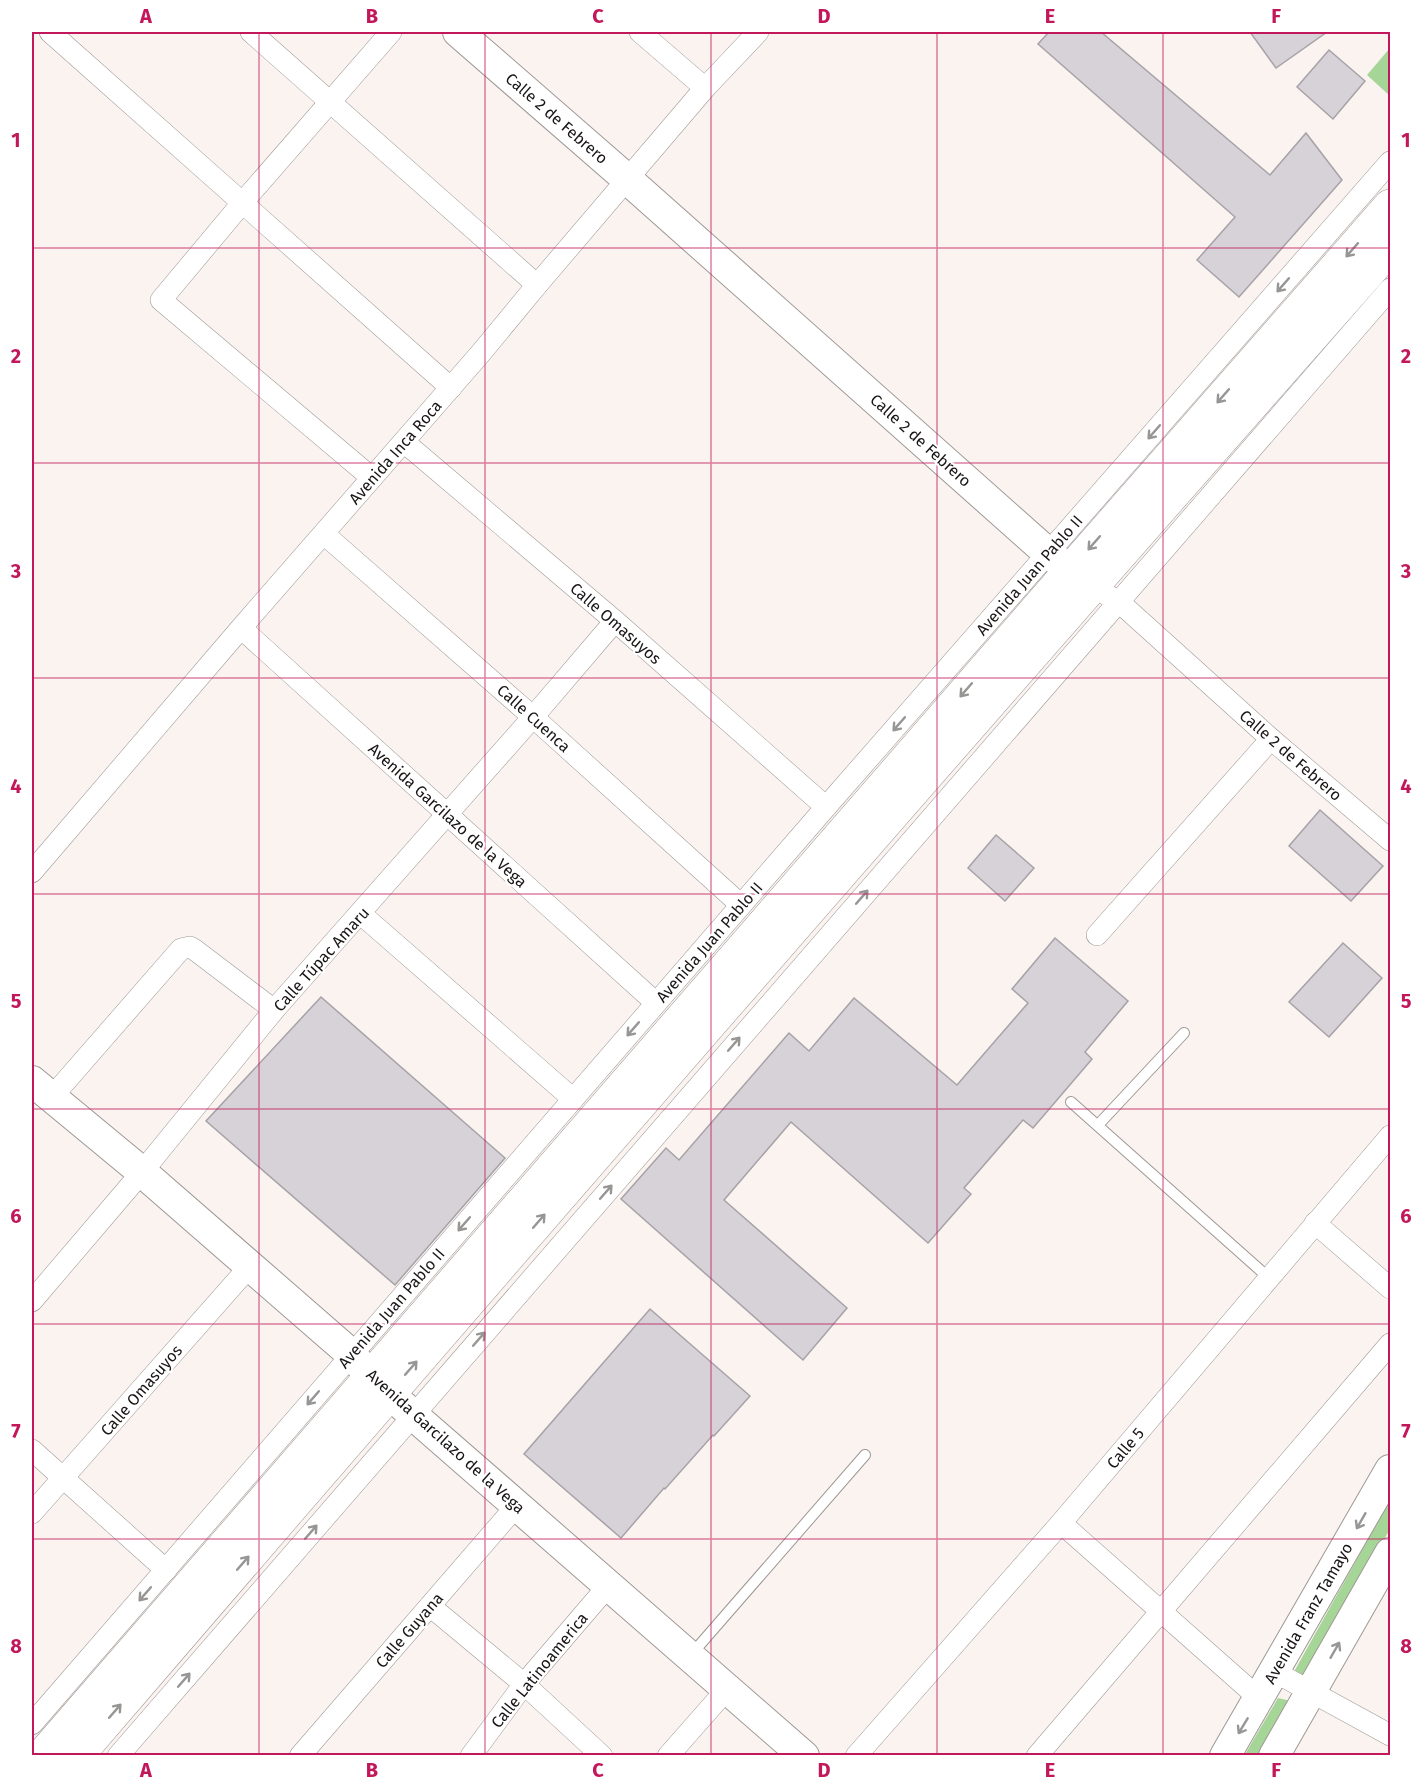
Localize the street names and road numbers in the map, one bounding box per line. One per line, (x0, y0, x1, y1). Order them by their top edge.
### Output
street label: Calle 2 de Febrero (502, 69, 612, 168)
street label: Calle 2 de Febrero (866, 390, 975, 491)
street label: Avenida Inca Roca (345, 396, 446, 508)
street label: Avenida Juan Pablo II (972, 511, 1087, 639)
street label: Calle Omasuyos (566, 579, 665, 668)
street label: Calle Cuenca (493, 681, 574, 756)
street label: Calle 2 de Febrero (1236, 706, 1346, 805)
street label: Avenida Garcilazo de la Vega (365, 739, 531, 892)
street label: Avenida Juan Pablo II (652, 878, 767, 1006)
street label: Calle Túpac Amaru (270, 903, 373, 1015)
street label: Avenida Juan Pablo II (334, 1244, 449, 1372)
street label: Calle Omasuyos (97, 1341, 186, 1440)
street label: Avenida Garcilazo de la Vega (363, 1365, 529, 1518)
street label: Calle 5 (1103, 1424, 1148, 1473)
street label: Avenida Franz Tamayo (1260, 1539, 1357, 1687)
street label: Calle Guyana (372, 1589, 447, 1672)
street label: Calle Latinoamerica (487, 1609, 592, 1732)

